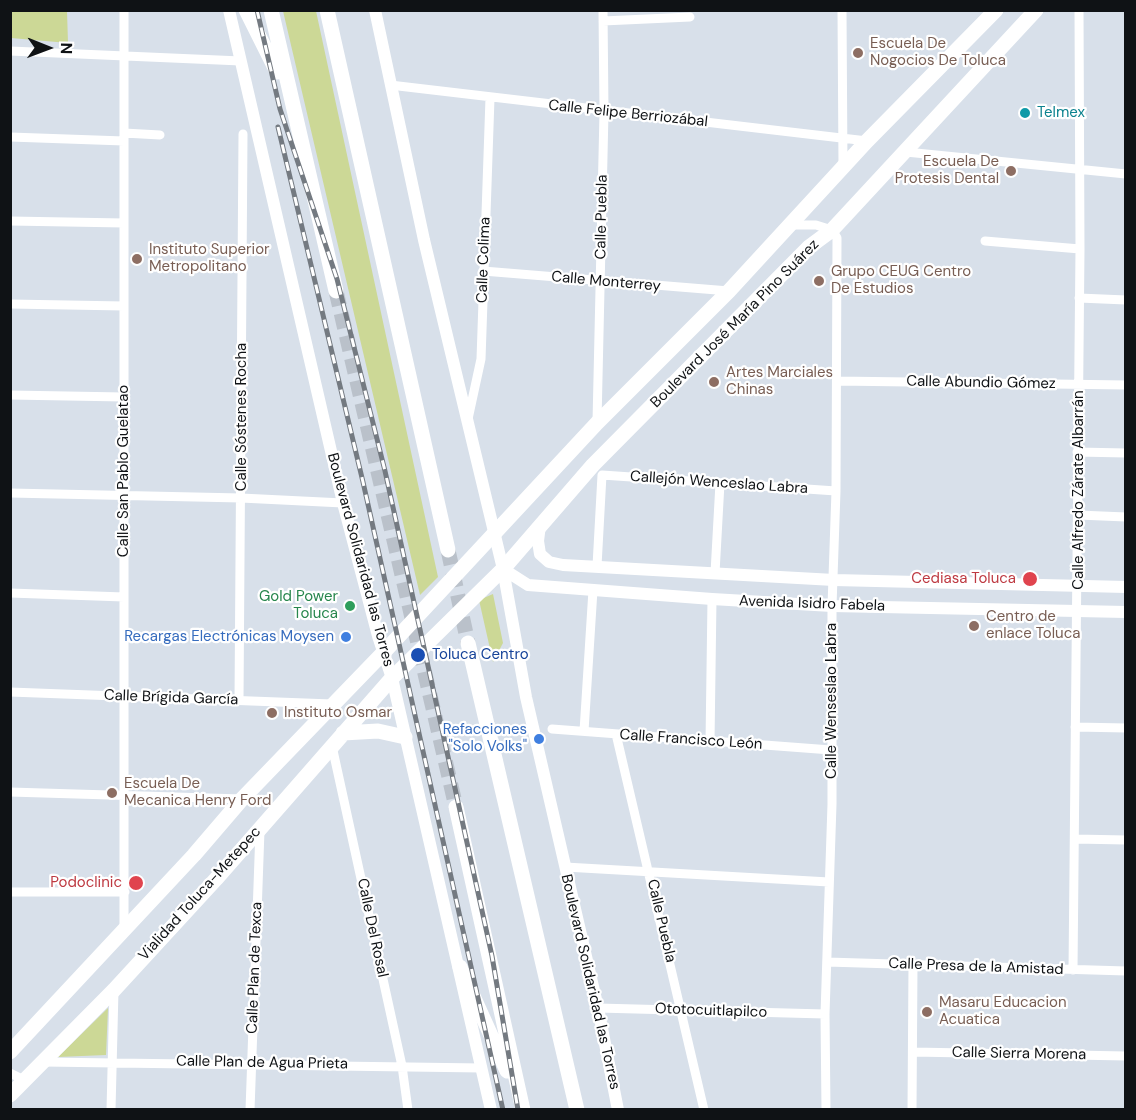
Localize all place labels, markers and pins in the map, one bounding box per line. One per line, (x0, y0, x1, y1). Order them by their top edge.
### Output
place label: Escuela De Nogocios De Toluca (870, 35, 1006, 70)
marker: Escuela De Nogocios De Toluca (851, 46, 865, 60)
place label: Telmex (1037, 104, 1085, 122)
marker: Telmex (1018, 106, 1032, 120)
place label: Escuela De Protesis Dental (895, 153, 999, 188)
marker: Escuela De Protesis Dental (1004, 164, 1018, 178)
place label: Instituto Superior Metropolitano (149, 241, 270, 276)
marker: Instituto Superior Metropolitano (130, 252, 144, 266)
place label: Grupo CEUG Centro De Estudios (831, 263, 971, 298)
marker: Grupo CEUG Centro De Estudios (812, 274, 826, 288)
place label: Artes Marciales Chinas (726, 364, 833, 399)
marker: Artes Marciales Chinas (707, 375, 721, 389)
place label: Cediasa Toluca (911, 570, 1016, 588)
marker: Cediasa Toluca (1021, 570, 1039, 588)
place label: Gold Power Toluca (259, 588, 338, 623)
marker: Gold Power Toluca (343, 599, 357, 613)
place label: Centro de enlace Toluca (986, 608, 1080, 643)
marker: Centro de enlace Toluca (967, 619, 981, 633)
place label: Recargas Electrónicas Moysen (124, 628, 334, 646)
marker: Recargas Electrónicas Moysen (339, 630, 353, 644)
marker: Toluca Centro (409, 646, 427, 664)
place label: Toluca Centro (432, 646, 529, 664)
place label: Instituto Osmar (284, 704, 392, 722)
marker: Instituto Osmar (265, 706, 279, 720)
place label: Refacciones "Solo Volks" (443, 721, 527, 756)
marker: Refacciones "Solo Volks" (532, 732, 546, 746)
place label: Escuela De Mecanica Henry Ford (124, 775, 271, 810)
marker: Escuela De Mecanica Henry Ford (105, 786, 119, 800)
place label: Podoclinic (50, 874, 122, 892)
marker: Podoclinic (127, 874, 145, 892)
place label: Masaru Educacion Acuatica (939, 994, 1066, 1029)
marker: Masaru Educacion Acuatica (920, 1005, 934, 1019)

